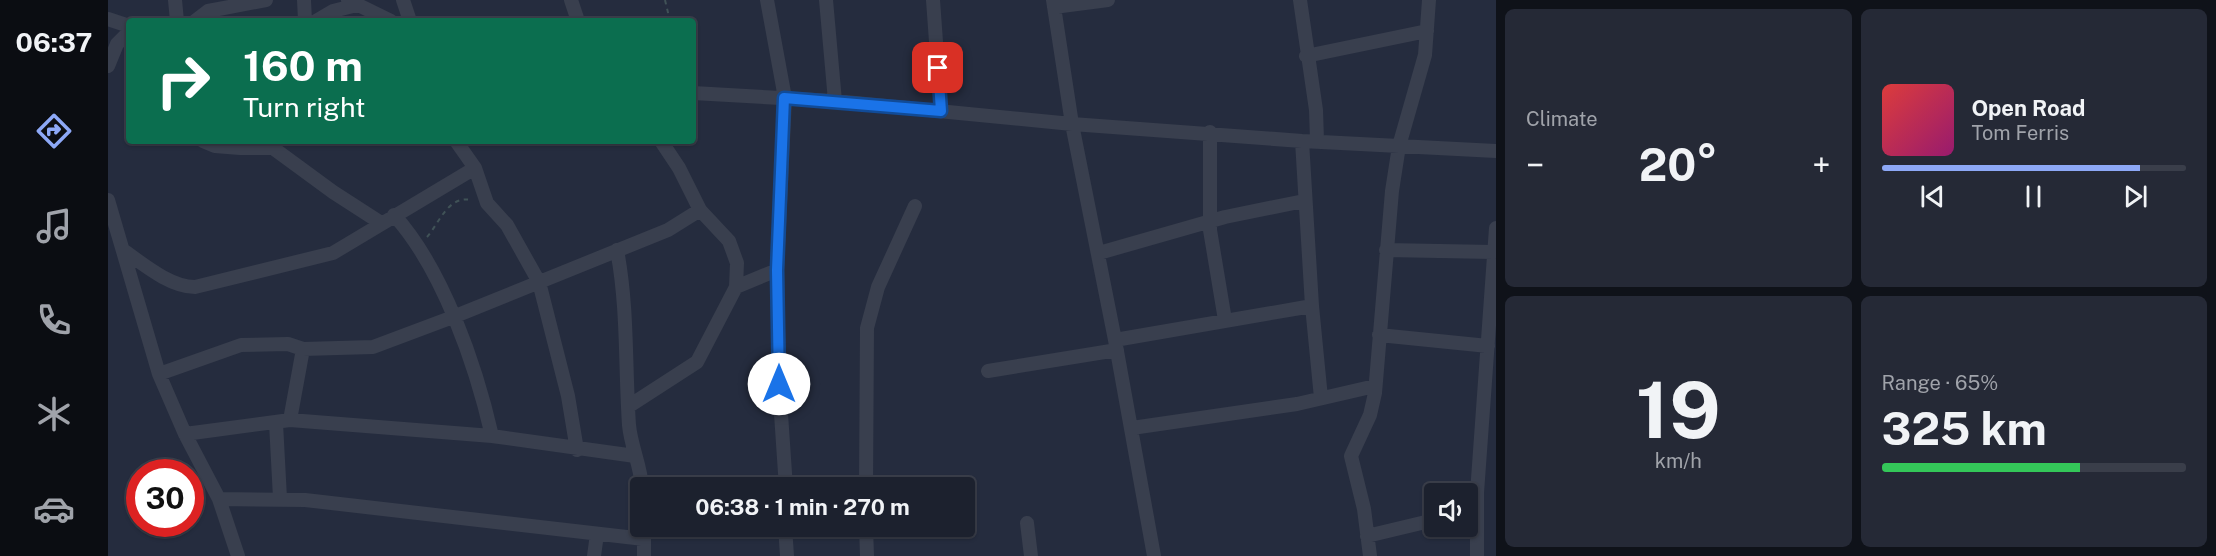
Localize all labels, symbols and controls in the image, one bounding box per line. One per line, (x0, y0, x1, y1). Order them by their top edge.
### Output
text: 06:37 (16, 26, 92, 58)
text: 160 m (243, 41, 363, 90)
icon: right (144, 42, 222, 120)
pin (912, 42, 963, 93)
icon: arrive (921, 51, 954, 84)
text: Turn right (243, 91, 366, 123)
text: Open Road (1972, 95, 2085, 121)
text: Climate (1526, 107, 1598, 131)
icon: directions (33, 110, 75, 152)
text: Tom Ferris (1972, 121, 2069, 145)
text: 20° (1639, 138, 1718, 191)
text: − (1526, 146, 1544, 184)
text: + (1812, 146, 1830, 184)
icon: previous (1916, 180, 1949, 213)
icon: pause (2017, 180, 2050, 213)
icon: next (2119, 180, 2152, 213)
icon: music (33, 205, 75, 247)
icon: phone (33, 299, 75, 341)
position arrow (747, 352, 811, 416)
text: 19 (1636, 364, 1721, 456)
text: Range · 65% (1882, 371, 1998, 395)
icon: climate (33, 393, 75, 435)
text: 325 km (1882, 402, 2047, 455)
text: km/h (1655, 449, 1702, 473)
speed limit sign: 30 (126, 459, 204, 537)
map controls (1424, 483, 1478, 537)
button: sound (1424, 483, 1478, 537)
icon: car (33, 488, 75, 530)
text: 06:38 · 1 min · 270 m (695, 494, 910, 520)

